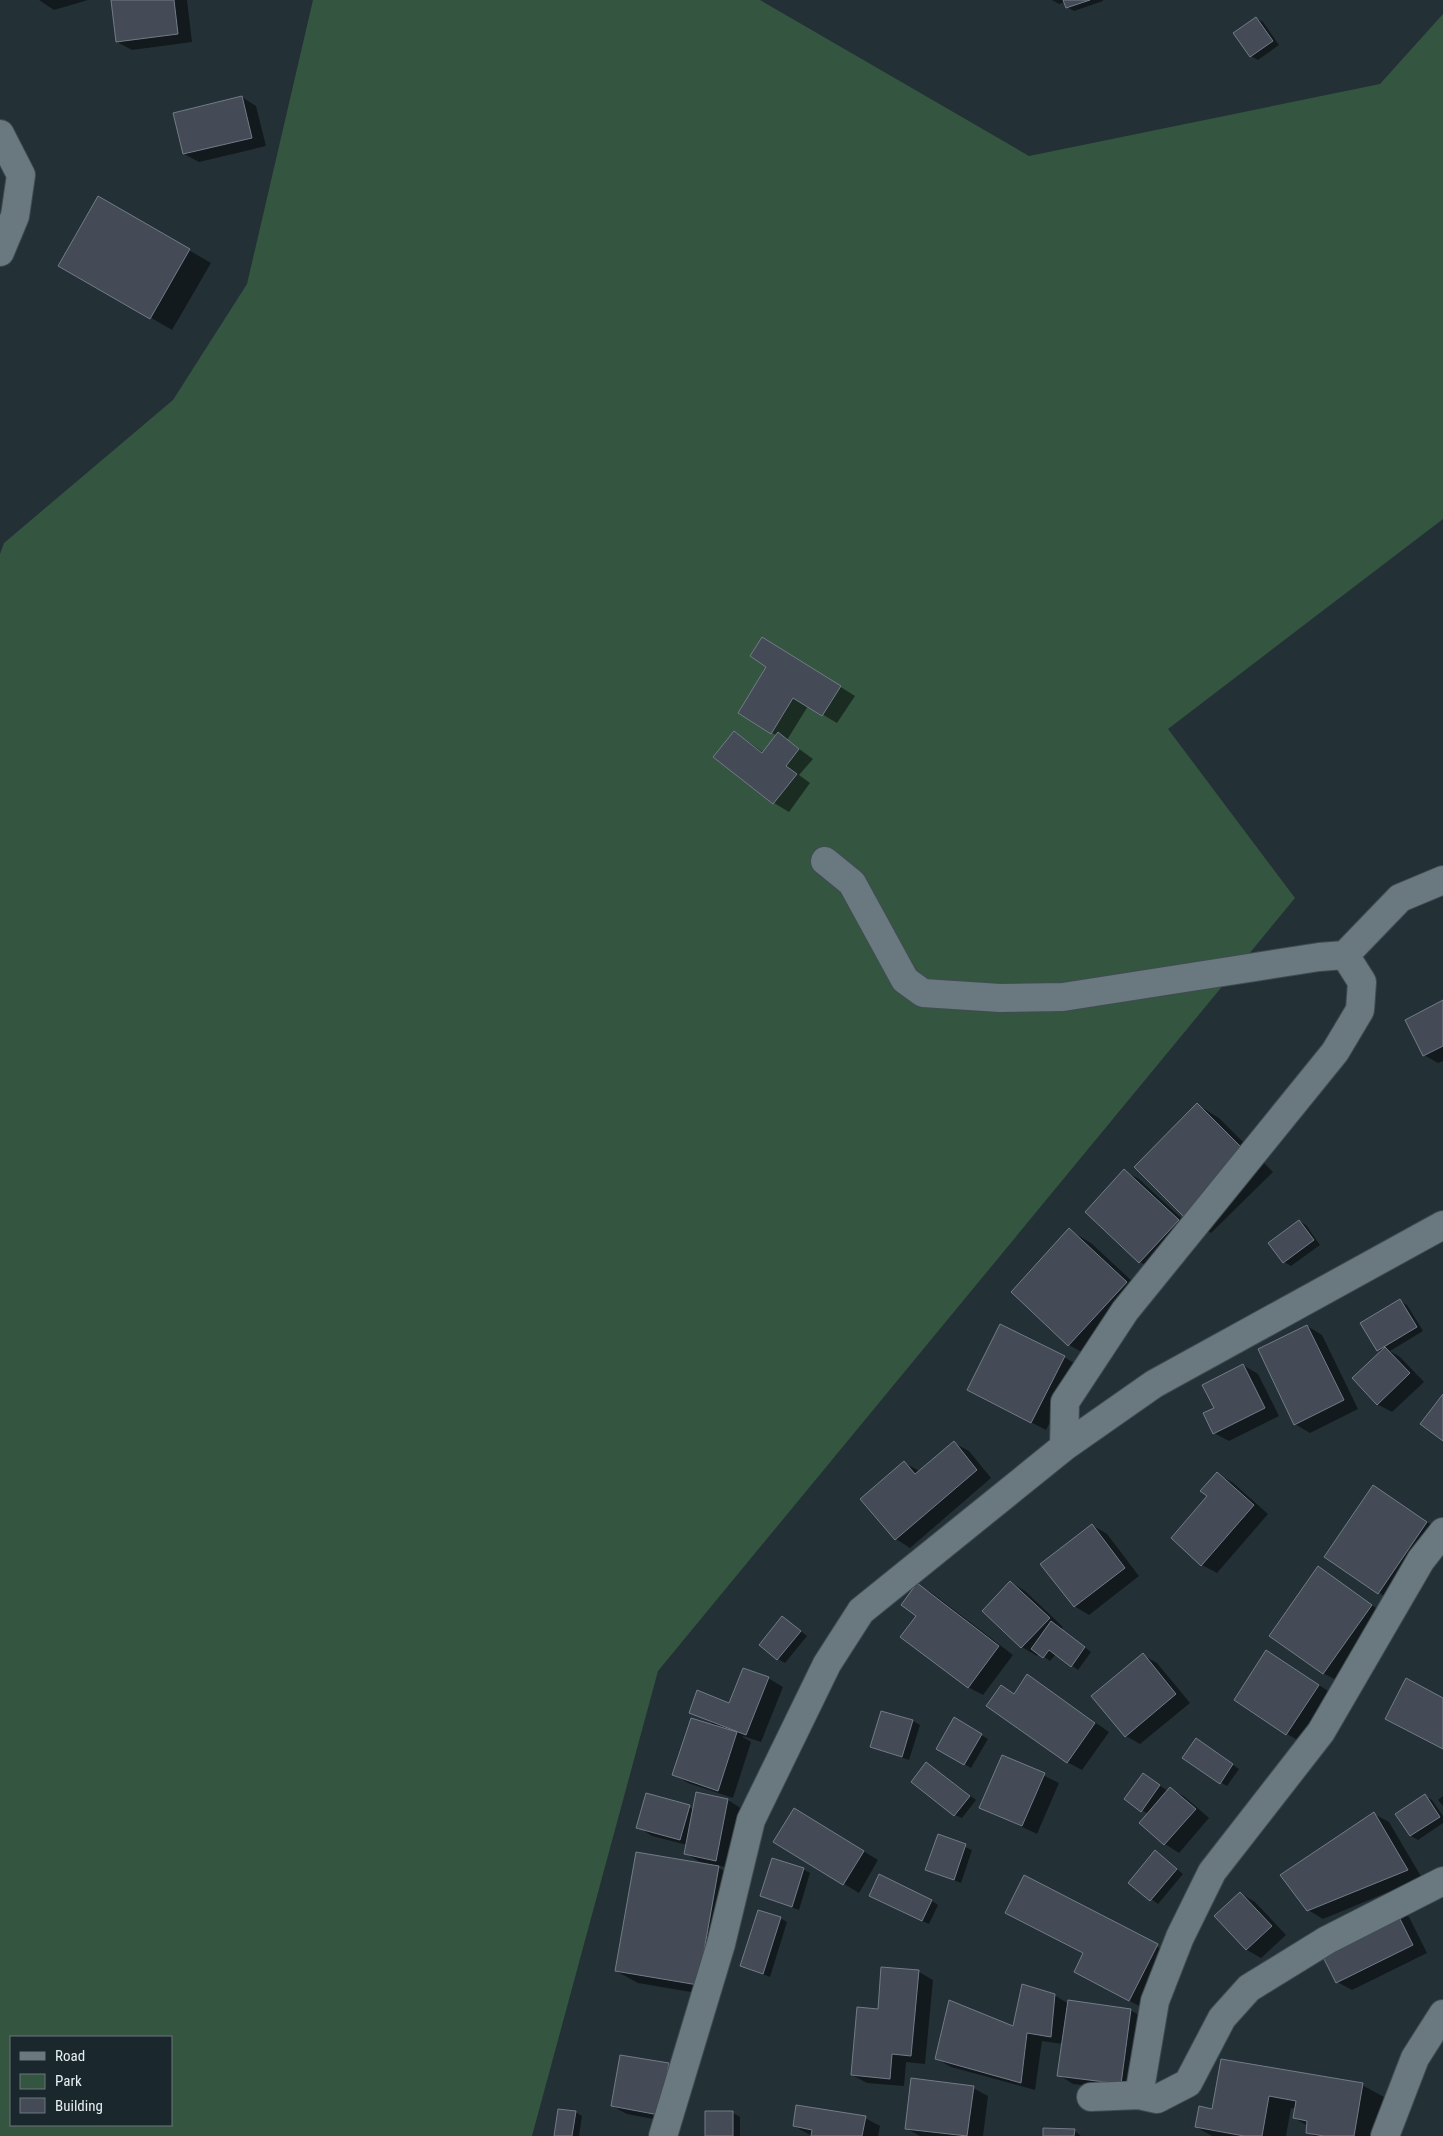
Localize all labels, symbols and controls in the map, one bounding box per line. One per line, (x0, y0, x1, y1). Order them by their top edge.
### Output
legend (10, 2036, 172, 2126)
text: Road (55, 2047, 85, 2065)
text: Park (55, 2072, 82, 2090)
text: Building (55, 2097, 103, 2115)

